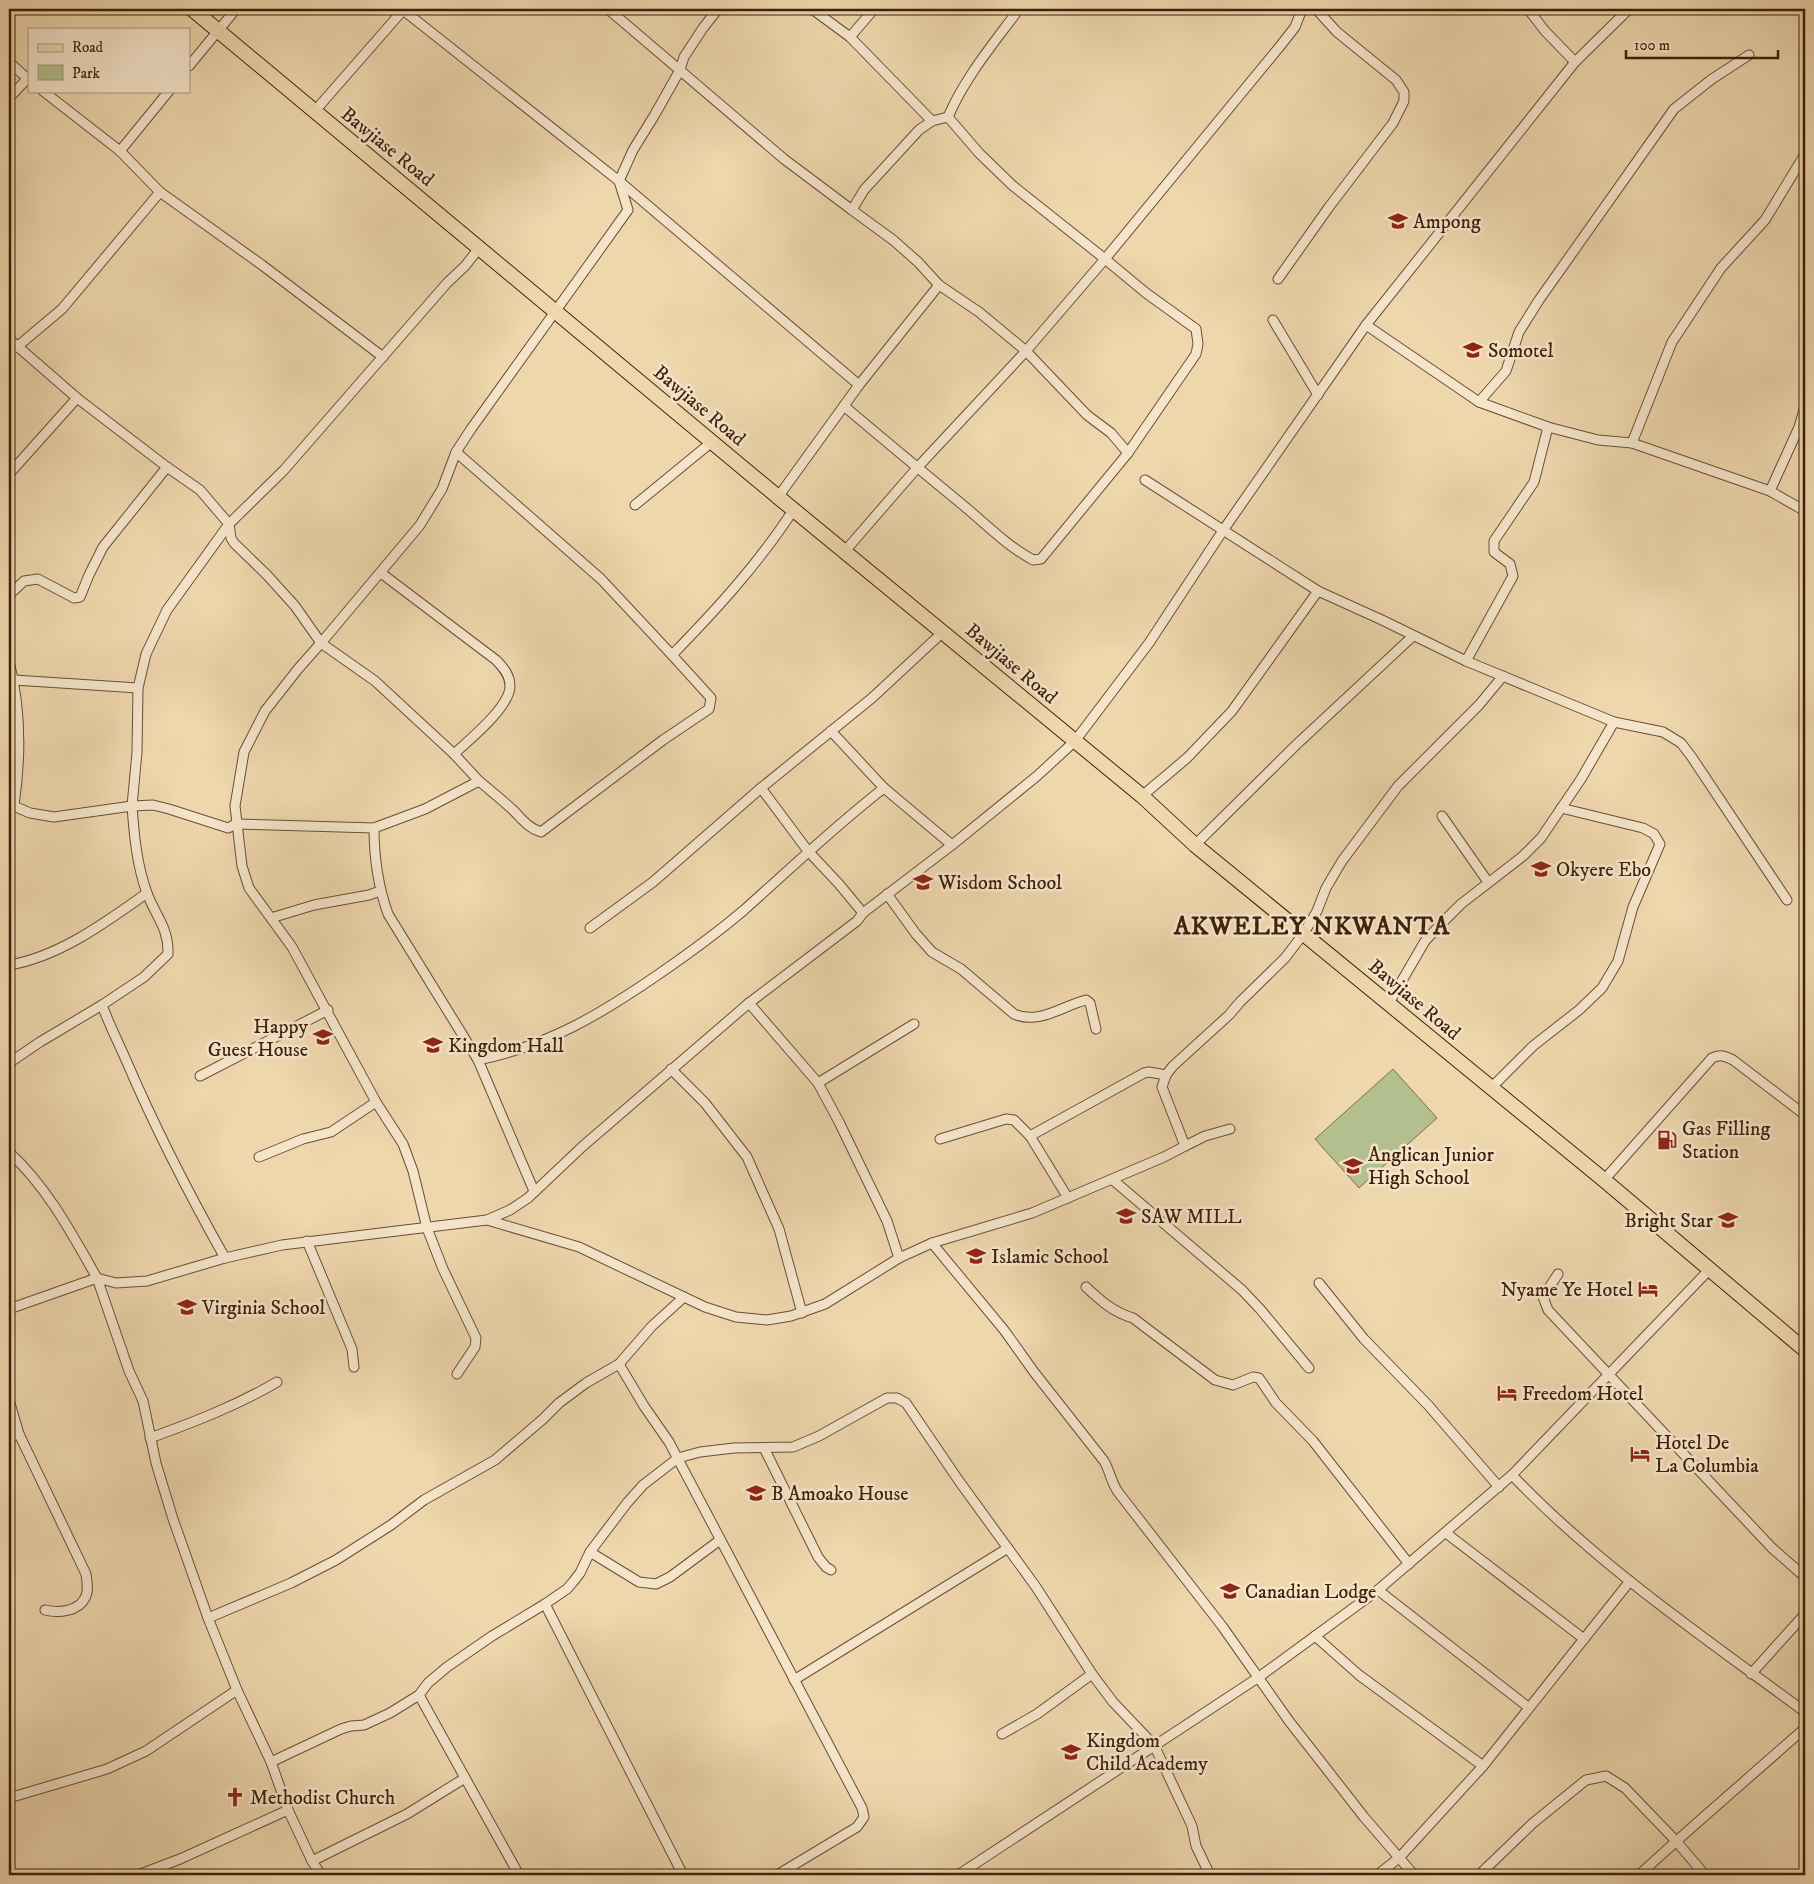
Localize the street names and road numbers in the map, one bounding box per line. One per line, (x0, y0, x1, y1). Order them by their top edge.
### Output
street label: Bawjiase Road (335, 102, 439, 192)
street label: Bawjiase Road (648, 360, 750, 452)
street label: Bawjiase Road (960, 618, 1062, 710)
street label: Bawjiase Road (1363, 954, 1465, 1046)

